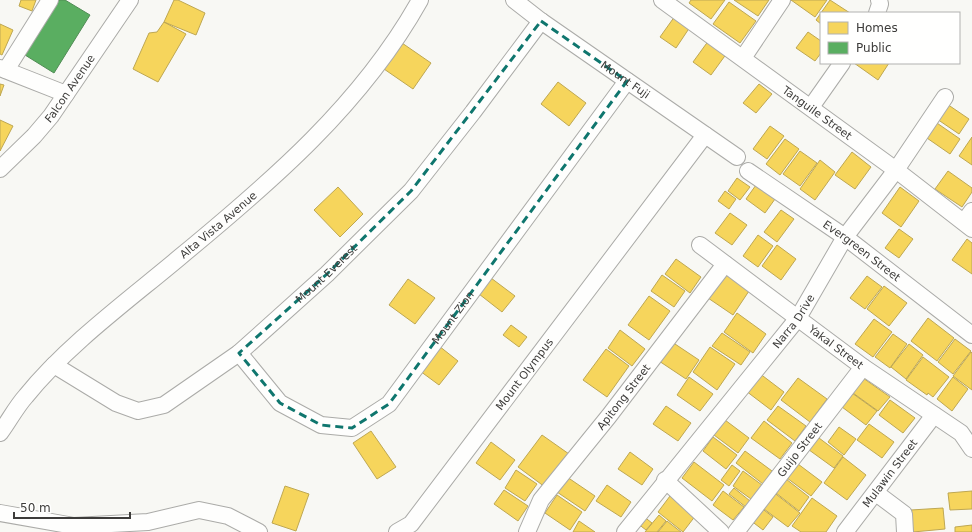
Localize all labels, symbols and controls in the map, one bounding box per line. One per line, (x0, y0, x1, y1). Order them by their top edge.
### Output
legend (820, 12, 960, 64)
text: Homes (856, 21, 898, 35)
text: Public (856, 41, 892, 55)
street label: Falcon Avenue (42, 52, 98, 125)
street label: Mount Fuji (598, 58, 653, 101)
street label: Tanguile Street (779, 83, 855, 143)
street label: Alta Vista Avenue (177, 188, 259, 261)
street label: Evergreen Street (821, 218, 904, 284)
street label: Mount Everest (293, 241, 360, 306)
street label: Mount Zion (429, 288, 477, 346)
street label: Narra Drive (770, 292, 817, 351)
street label: Yakal Street (805, 322, 867, 372)
street label: Mount Olympus (493, 335, 556, 413)
street label: Apitong Street (594, 361, 653, 432)
street label: Guijo Street (774, 419, 825, 479)
street label: Mulawin Street (860, 436, 920, 510)
scale bar (14, 494, 130, 520)
text: 50 m (20, 501, 51, 515)

